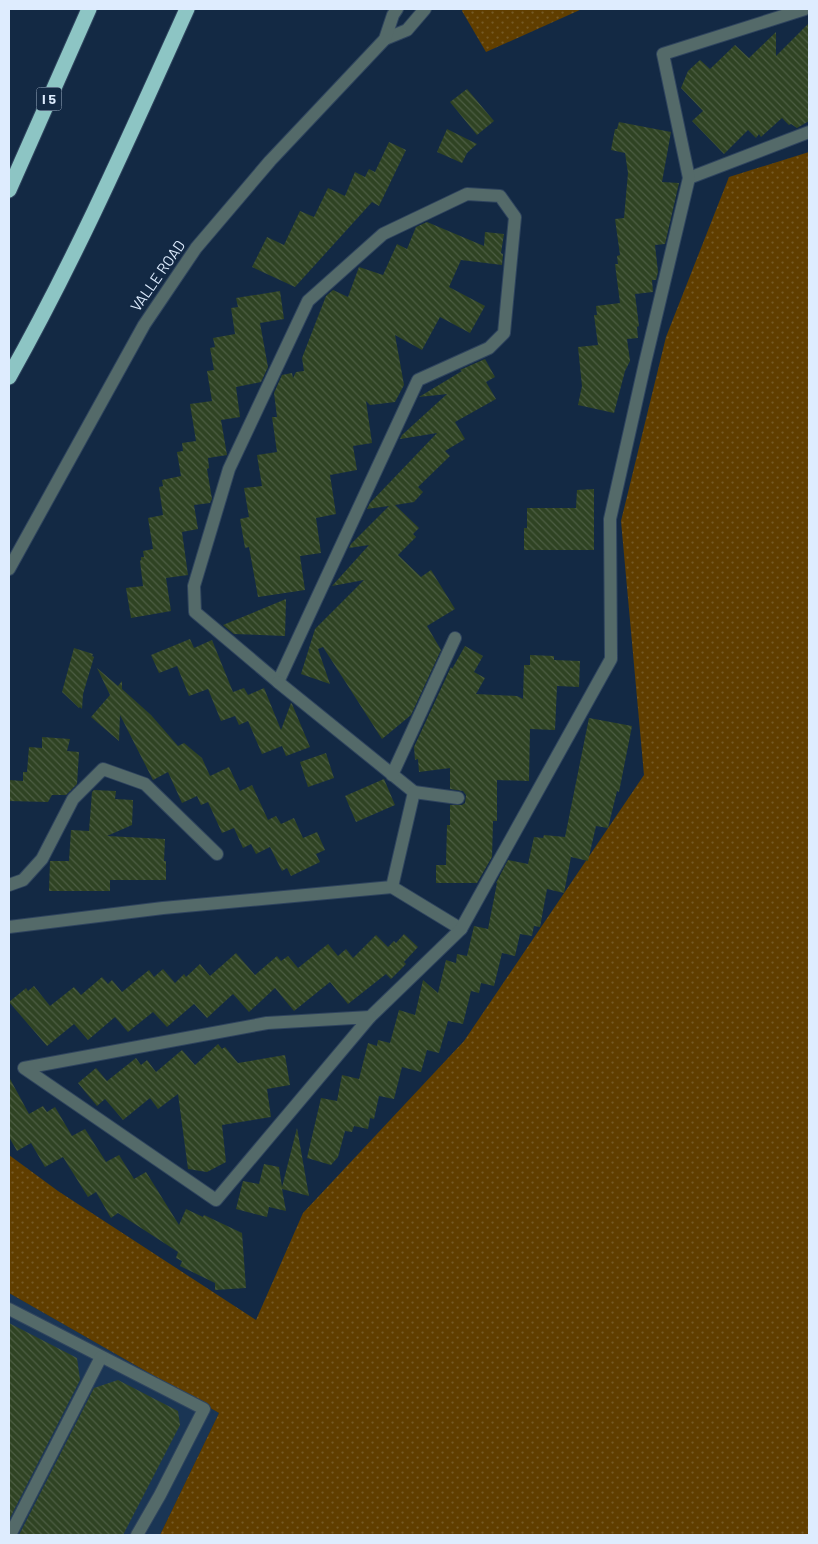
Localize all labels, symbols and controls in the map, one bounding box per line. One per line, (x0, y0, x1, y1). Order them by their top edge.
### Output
road number: I 5 (36, 88, 62, 110)
street label: VALLE ROAD (126, 236, 188, 314)

